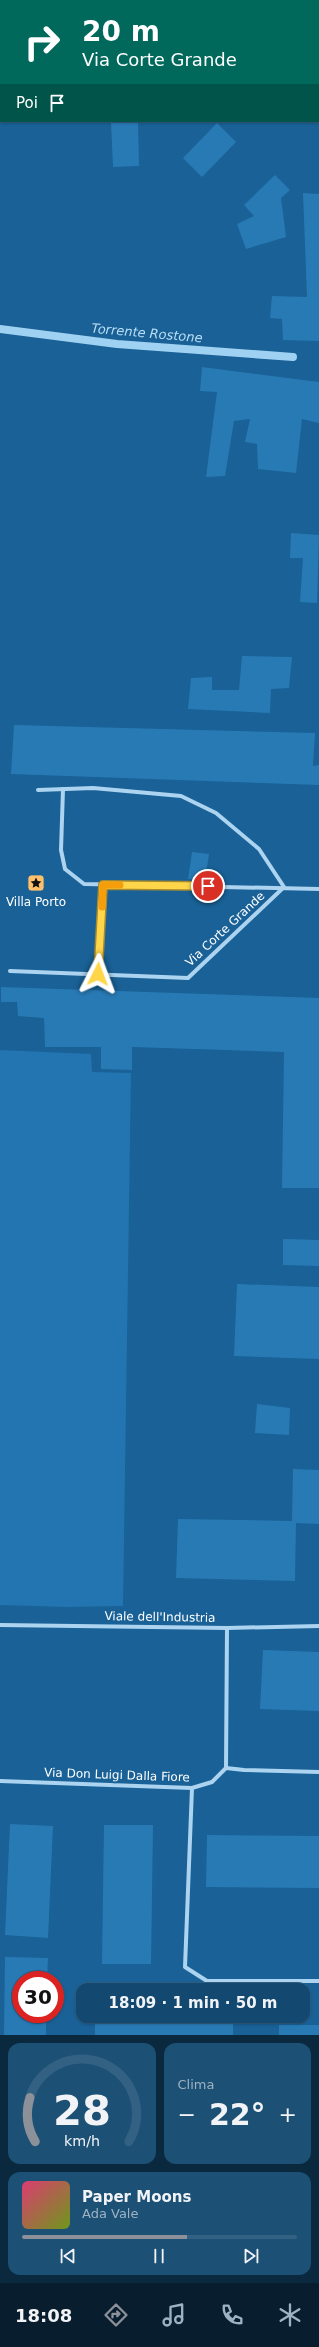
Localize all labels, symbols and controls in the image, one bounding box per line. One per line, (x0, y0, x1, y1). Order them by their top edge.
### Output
text: 20 m (82, 15, 160, 48)
icon: right (16, 16, 68, 68)
text: Via Corte Grande (82, 49, 237, 70)
icon: arrive (46, 92, 68, 114)
text: Poi (16, 94, 38, 112)
water label: Torrente Rostone (91, 321, 203, 345)
pin (191, 869, 225, 903)
place icon: Villa Porto (26, 873, 46, 893)
icon: arrive (197, 875, 219, 897)
street label: Via Corte Grande (182, 889, 268, 969)
place label: Villa Porto (6, 895, 66, 909)
position arrow (77, 953, 119, 995)
street label: Viale dell'Industria (104, 1609, 216, 1625)
street label: Via Don Luigi Dalla Fiore (44, 1765, 190, 1785)
speed limit sign: 30 (12, 1971, 64, 2023)
text: 18:09 · 1 min · 50 m (109, 1994, 277, 2012)
text: Clima (178, 2077, 214, 2092)
text: 28 (53, 2085, 111, 2134)
text: 22° (209, 2097, 266, 2132)
text: − (178, 2102, 196, 2127)
text: + (279, 2102, 297, 2127)
text: km/h (64, 2132, 100, 2148)
text: Paper Moons (82, 2188, 191, 2206)
text: Ada Vale (82, 2206, 138, 2221)
icon: previous (57, 2245, 79, 2267)
icon: pause (148, 2245, 170, 2267)
icon: next (240, 2245, 262, 2267)
icon: directions (102, 2301, 130, 2329)
icon: music (160, 2301, 188, 2329)
icon: phone (218, 2301, 246, 2329)
icon: climate (276, 2301, 304, 2329)
text: 18:08 (15, 2305, 72, 2326)

